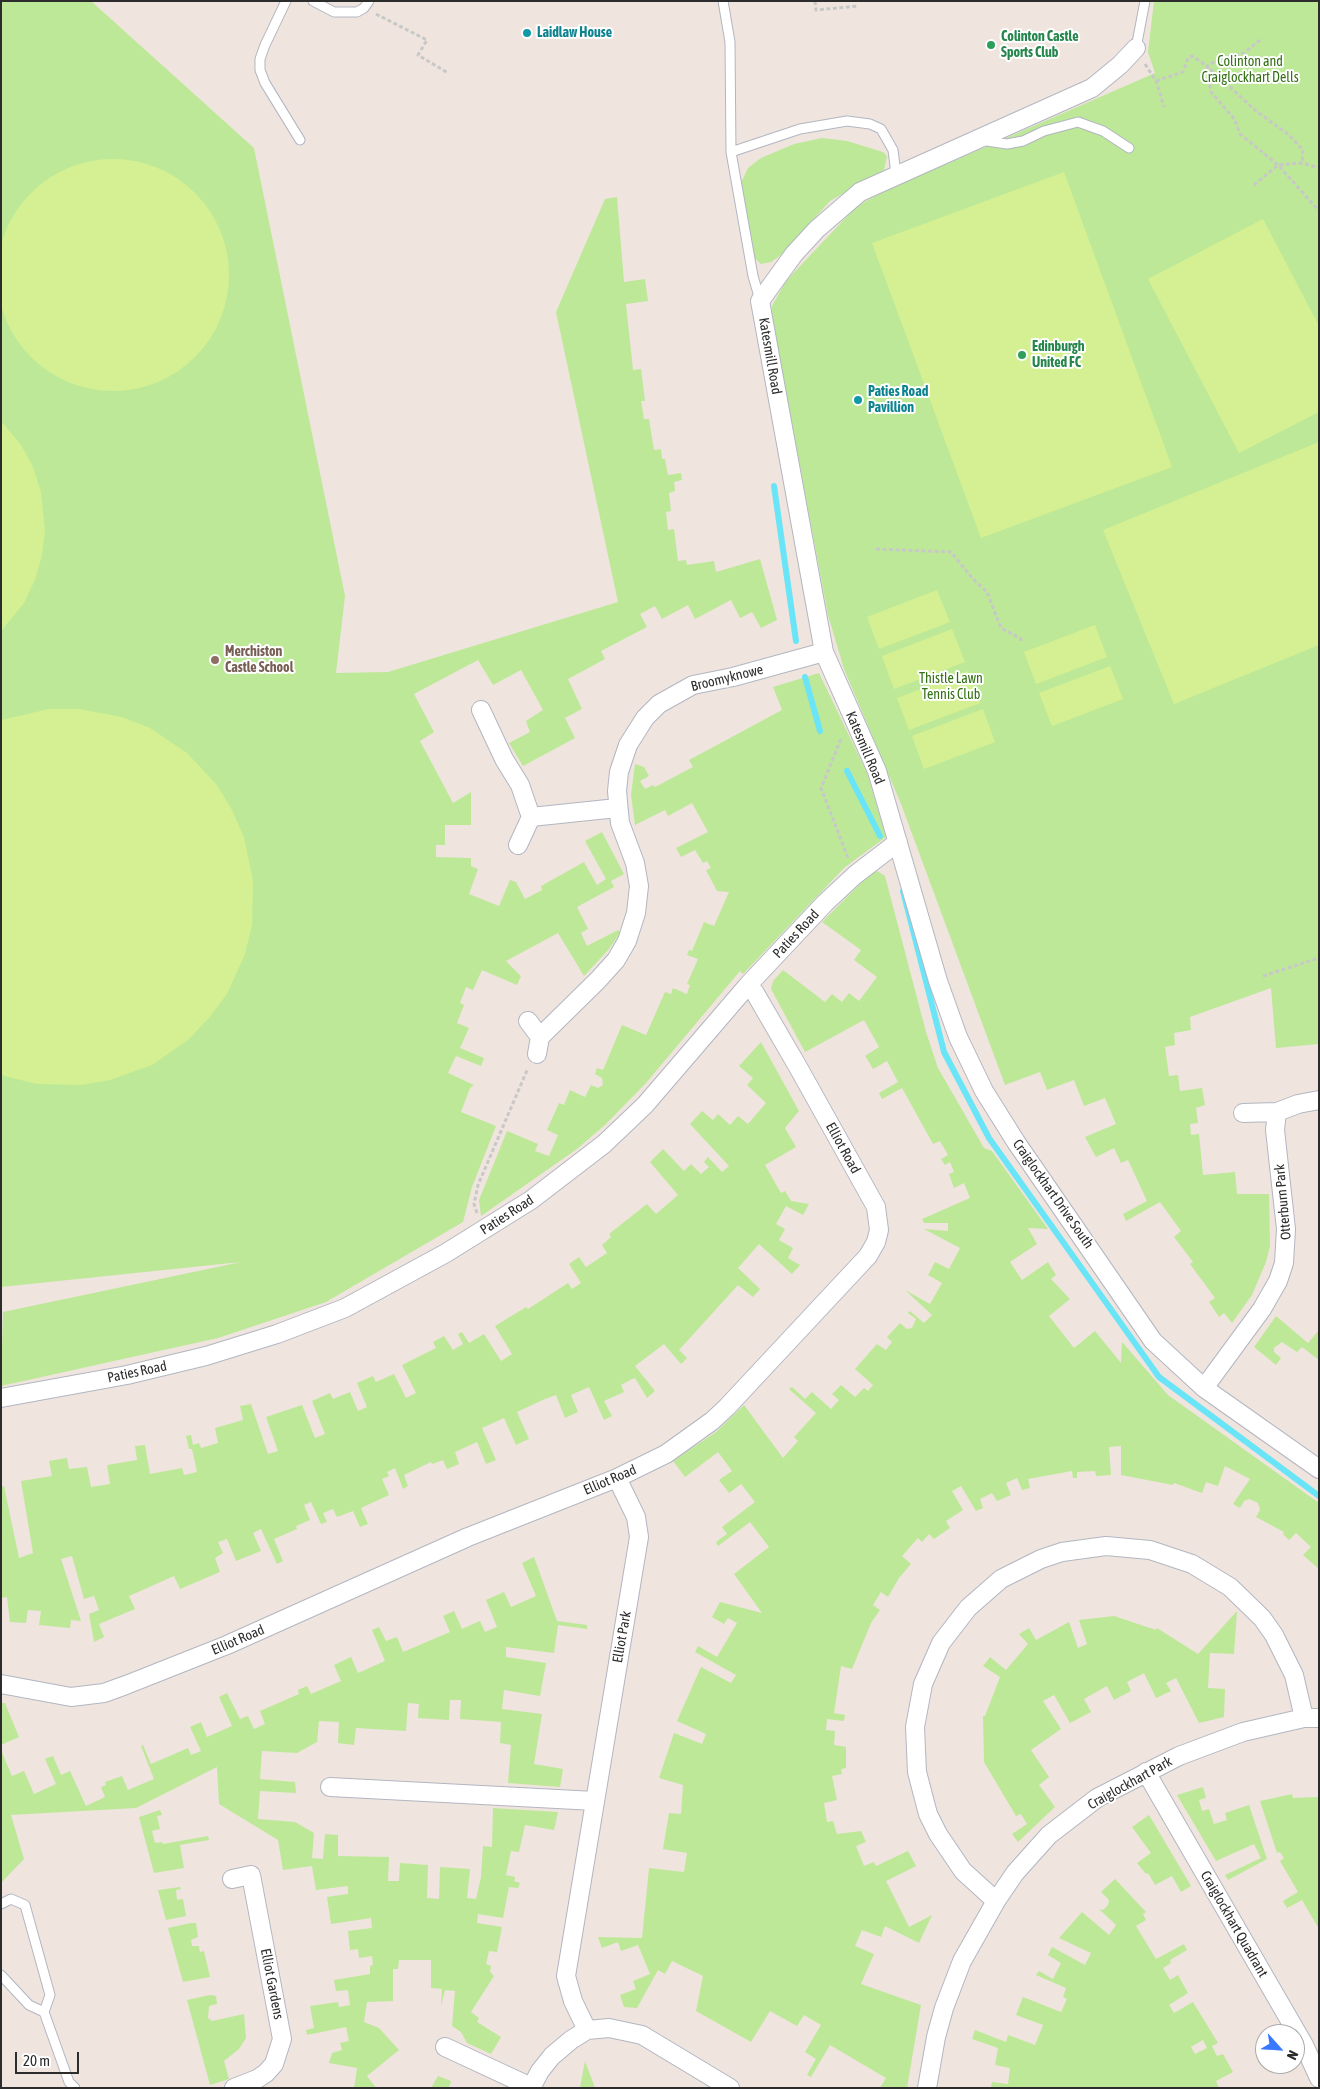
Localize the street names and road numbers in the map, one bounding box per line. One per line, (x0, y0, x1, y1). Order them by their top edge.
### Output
street label: Katesmill Road (755, 316, 785, 396)
street label: Broomyknowe (689, 661, 765, 695)
street label: Katesmill Road (842, 709, 888, 787)
street label: Paties Road (769, 906, 823, 962)
street label: Elliot Road (822, 1119, 864, 1177)
street label: Craiglockhart Drive South (1009, 1136, 1097, 1252)
street label: Otterburn Park (1271, 1163, 1295, 1241)
street label: Paties Road (477, 1192, 537, 1238)
street label: Paties Road (106, 1358, 168, 1386)
street label: Elliot Road (581, 1461, 639, 1499)
street label: Elliot Park (609, 1610, 635, 1664)
street label: Elliot Road (209, 1621, 267, 1659)
street label: Craiglockhart Park (1085, 1753, 1175, 1813)
street label: Craiglockhart Quadrant (1197, 1868, 1271, 1980)
street label: Elliot Gardens (257, 1947, 287, 2021)

